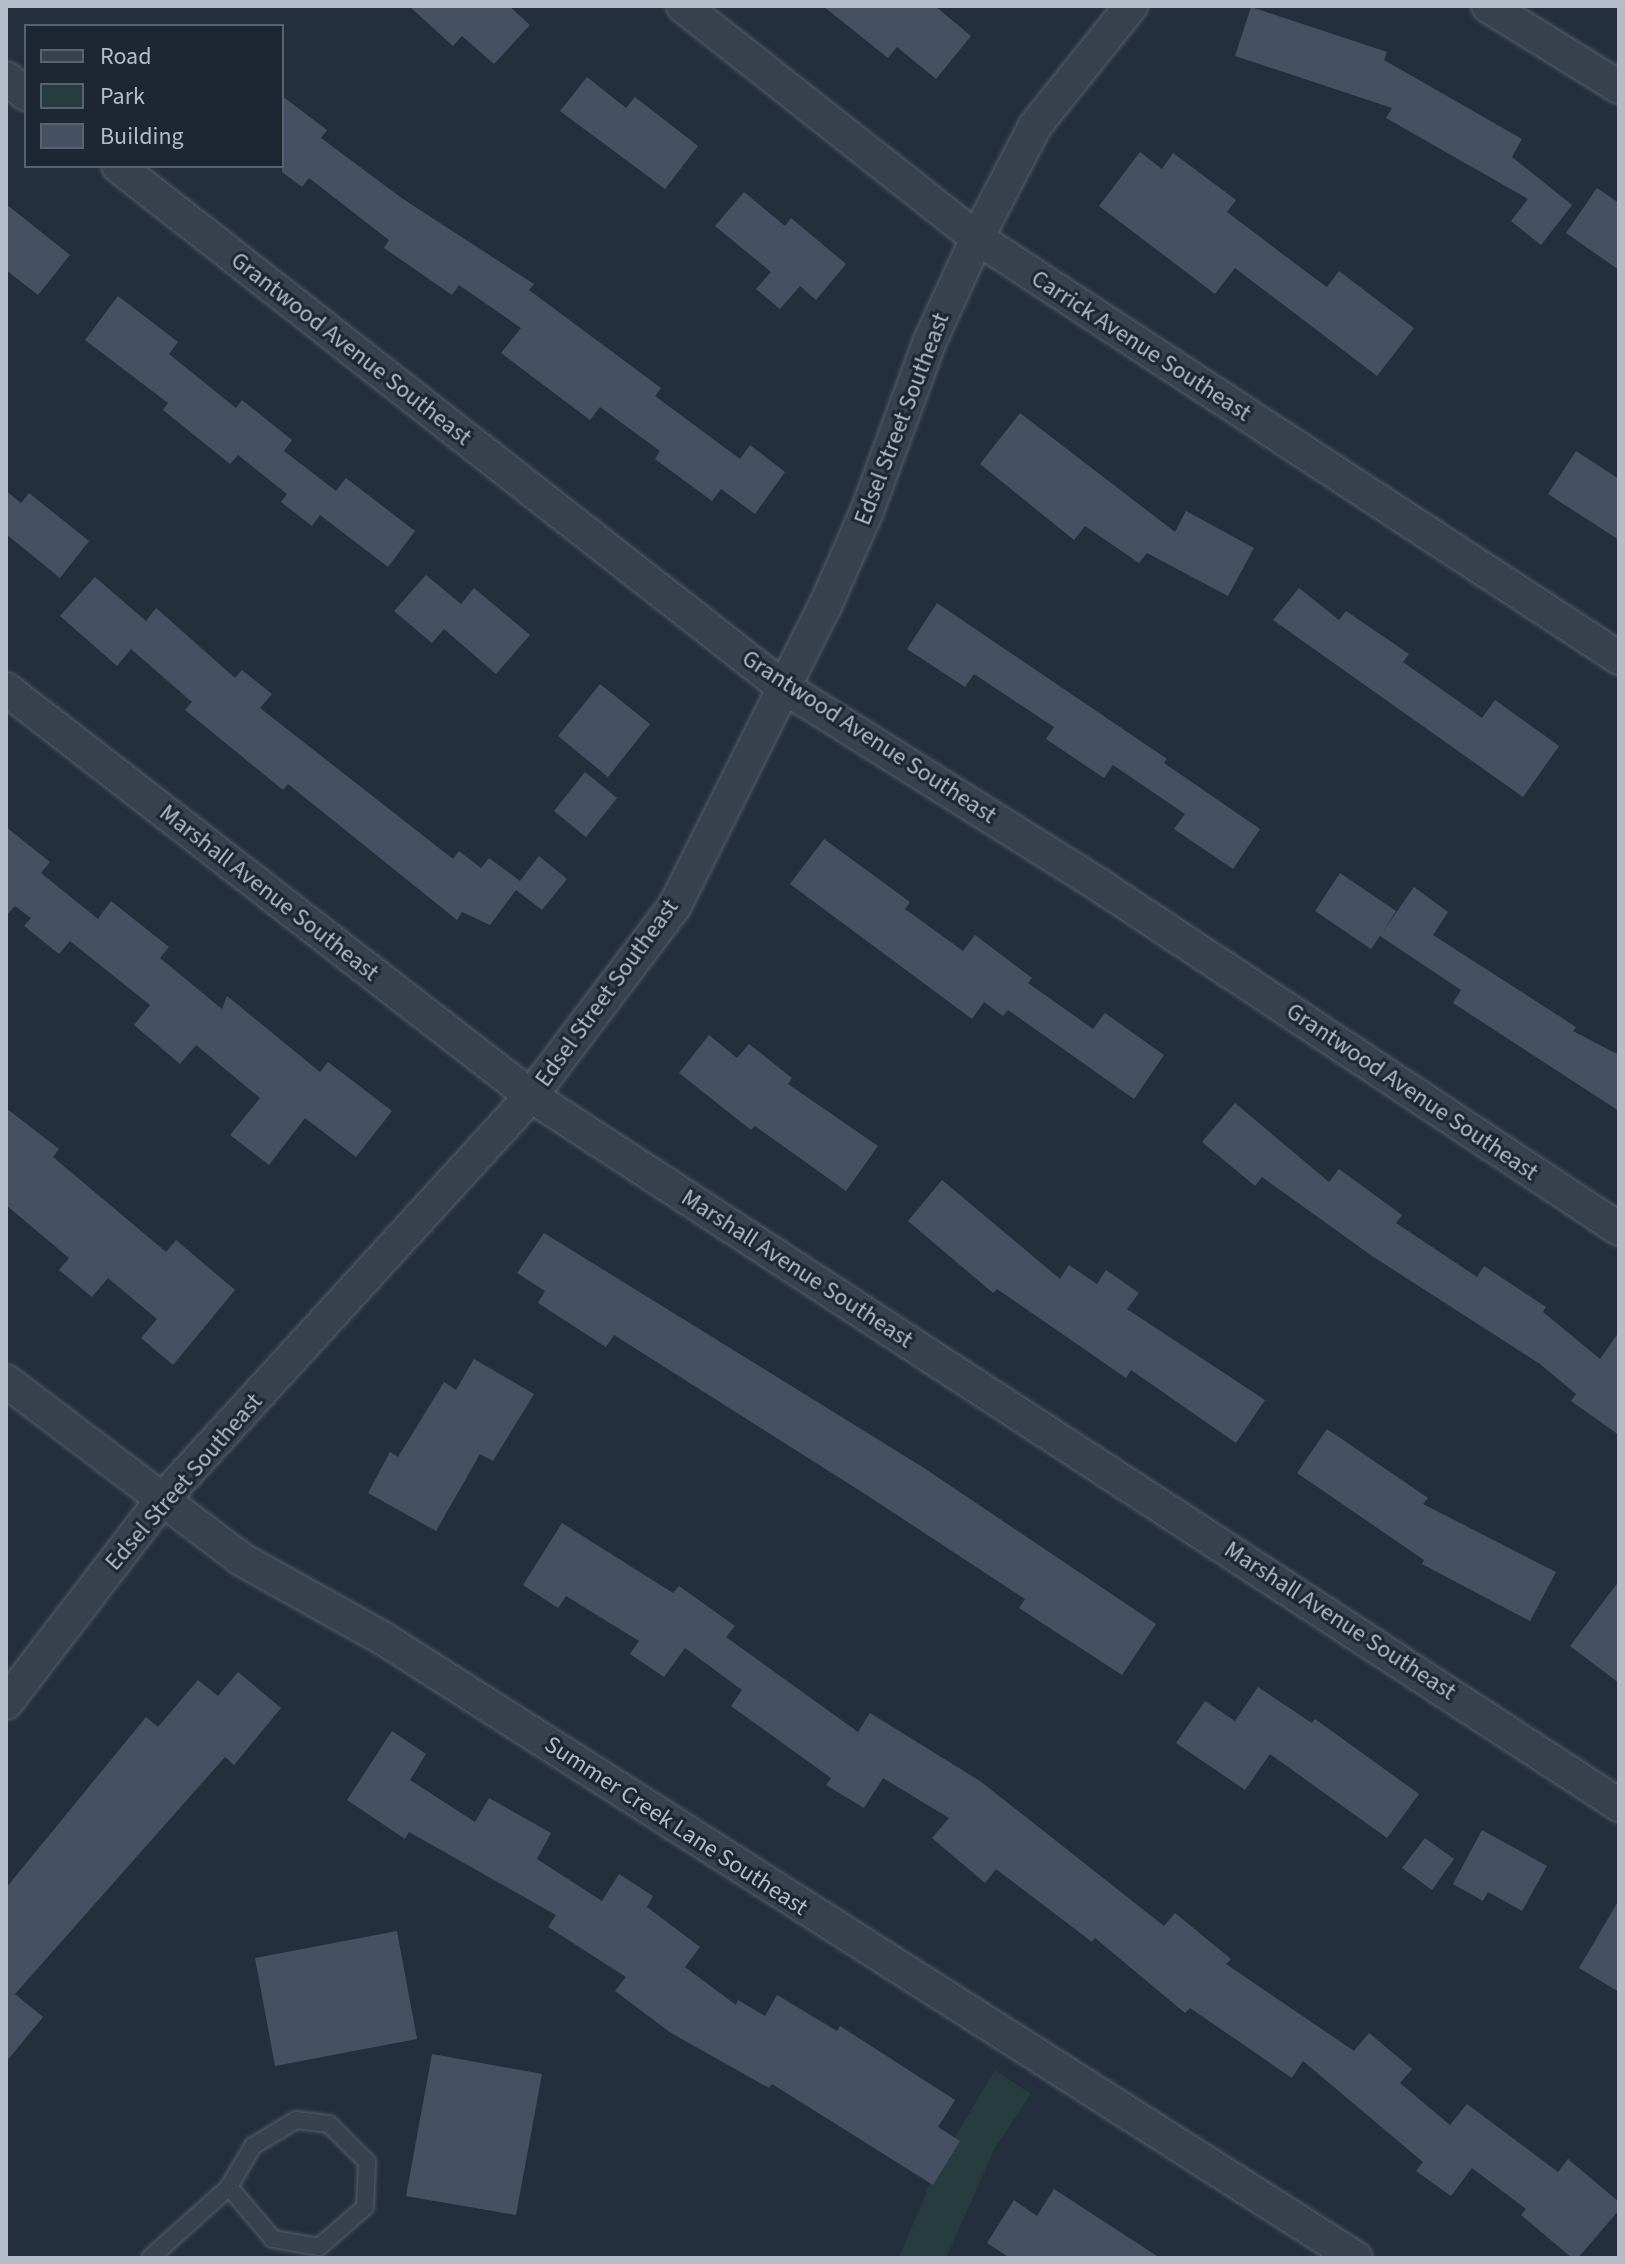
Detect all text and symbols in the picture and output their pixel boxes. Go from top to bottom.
legend [24,24,284,168]
text: Road [100,39,152,74]
text: Park [100,79,145,114]
text: Building [100,119,184,154]
street label: Grantwood Avenue Southeast [225,246,477,452]
street label: Carrick Avenue Southeast [1026,264,1256,428]
street label: Edsel Street Southeast [848,309,956,529]
street label: Grantwood Avenue Southeast [736,644,1002,830]
street label: Marshall Avenue Southeast [154,798,384,988]
street label: Edsel Street Southeast [529,894,685,1092]
street label: Grantwood Avenue Southeast [1281,997,1543,1187]
street label: Marshall Avenue Southeast [676,1183,918,1355]
street label: Edsel Street Southeast [99,1388,269,1576]
street label: Marshall Avenue Southeast [1219,1535,1461,1707]
street label: Summer Creek Lane Southeast [539,1730,813,1922]

